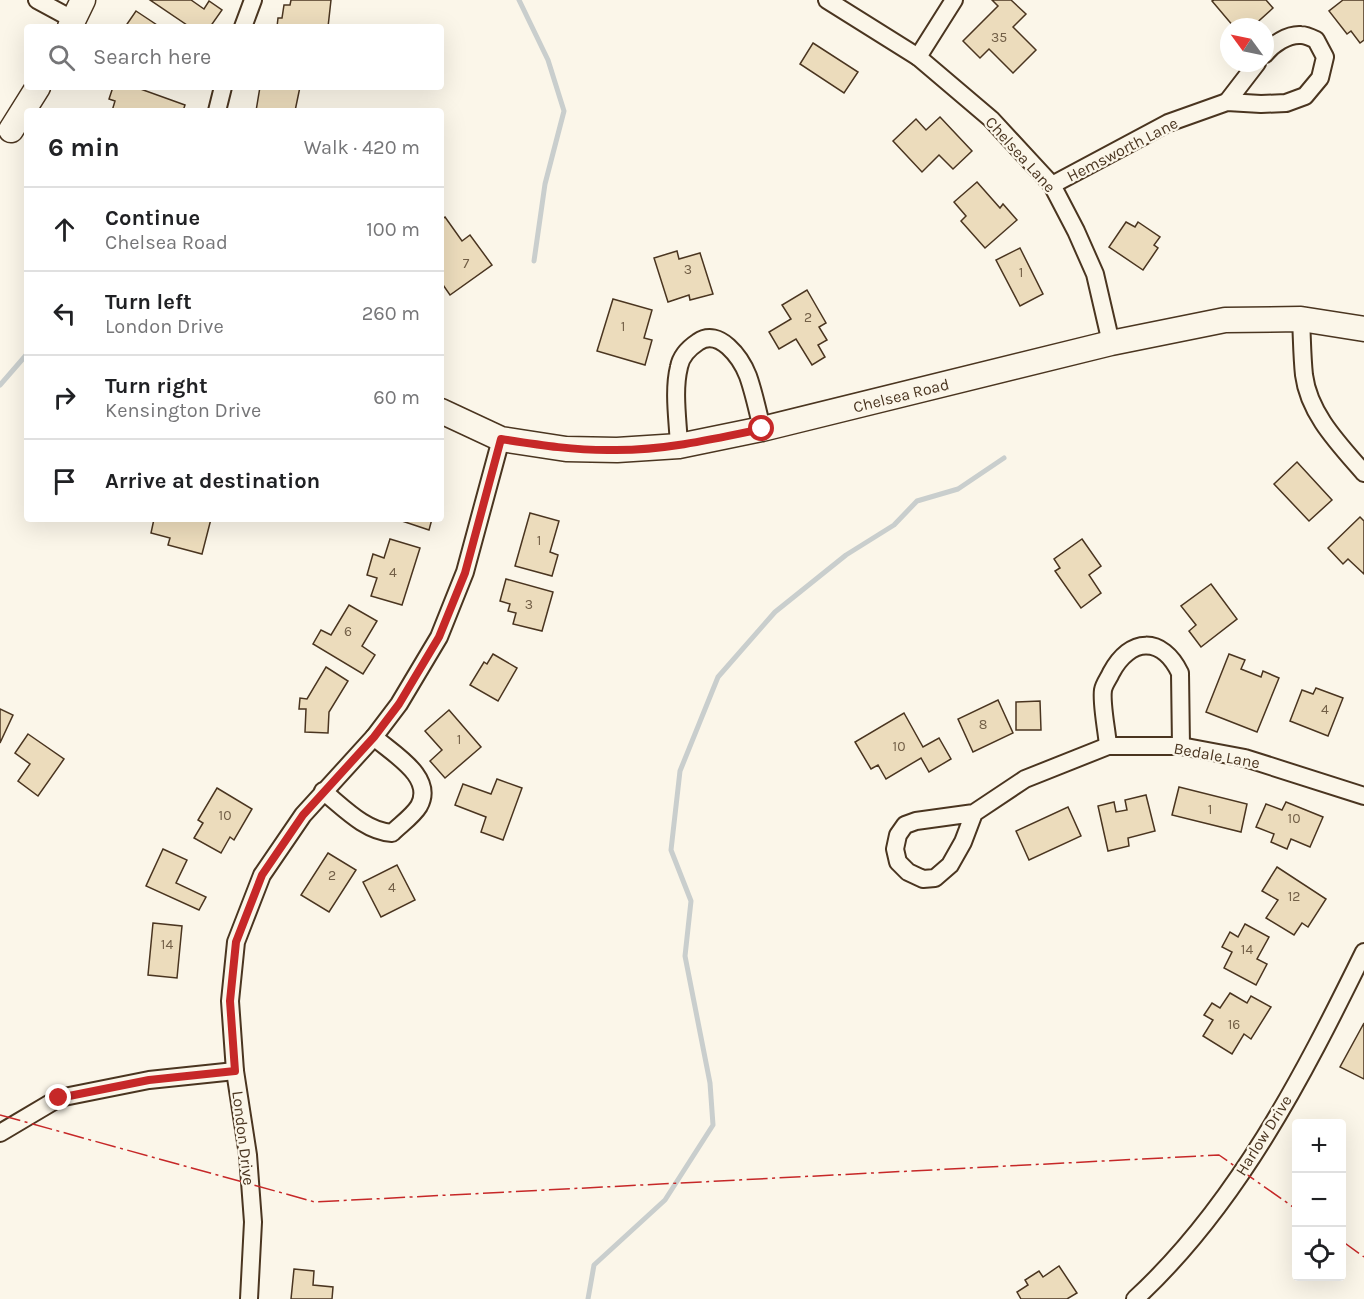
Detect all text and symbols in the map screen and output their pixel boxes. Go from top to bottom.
north arrow [1220,18,1274,72]
search box [24,24,444,90]
house number: 35 [991,29,1007,46]
icon: search [45,41,78,74]
text: Search here [93,44,211,70]
street label: Chelsea Lane [982,112,1060,196]
street label: Hemsworth Lane [1064,113,1181,186]
text: 6 min [48,132,120,163]
text: Walk · 420 m [304,136,420,159]
text: Continue [105,205,200,231]
icon: ahead [48,213,81,246]
text: 100 m [366,218,420,241]
text: Chelsea Road [105,231,228,254]
house number: 7 [463,255,470,272]
house number: 3 [684,261,692,278]
house number: 1 [1019,264,1023,281]
text: Turn left [105,289,192,315]
icon: left [48,297,81,330]
text: 260 m [362,302,420,325]
house number: 2 [804,309,812,326]
text: London Drive [105,315,224,338]
house number: 1 [621,318,625,335]
text: Turn right [105,373,208,399]
street label: Chelsea Road [851,374,951,417]
icon: right [48,381,81,414]
text: 60 m [373,386,420,409]
text: Kensington Drive [105,399,261,422]
route start [748,415,774,441]
icon: arrive [48,465,81,498]
text: Arrive at destination [105,468,320,494]
house number: 1 [537,532,541,549]
house number: 4 [389,564,397,581]
house number: 3 [525,596,533,613]
house number: 6 [344,623,352,640]
house number: 4 [1321,701,1329,718]
house number: 8 [979,716,987,733]
house number: 1 [457,731,461,748]
house number: 10 [893,738,905,755]
street label: Bedale Lane [1172,739,1261,772]
house number: 1 [1208,801,1212,818]
house number: 10 [219,807,231,824]
house number: 10 [1288,810,1300,827]
house number: 2 [328,867,336,884]
house number: 4 [388,879,396,896]
house number: 12 [1288,888,1300,905]
house number: 14 [161,936,173,953]
house number: 14 [1241,941,1253,958]
house number: 16 [1228,1016,1240,1033]
route end [45,1084,71,1110]
street label: London Drive [228,1090,259,1186]
street label: Harlow Drive [1231,1092,1296,1179]
map controls [1292,1119,1346,1281]
button: + [1292,1119,1346,1173]
button: − [1292,1173,1346,1227]
button: locate [1292,1227,1346,1281]

